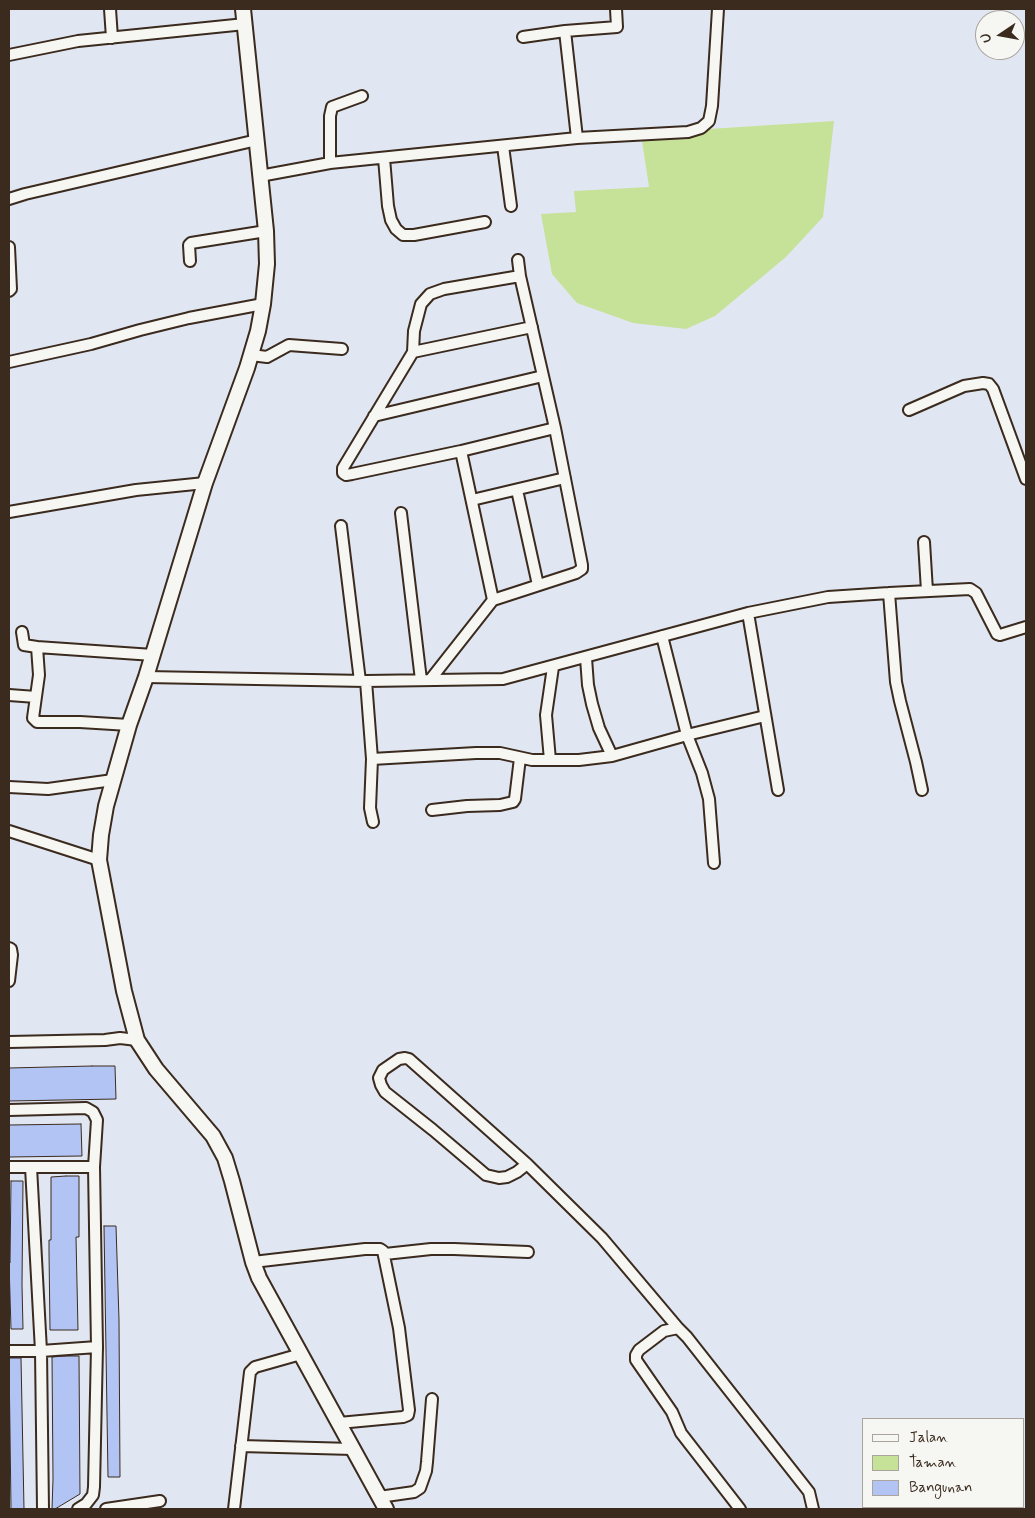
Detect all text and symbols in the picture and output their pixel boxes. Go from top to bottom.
north arrow [975,10,1025,60]
text: U [977,32,996,44]
legend [862,1418,1025,1508]
text: Jalan [909,1428,948,1448]
text: Taman [909,1453,957,1473]
text: Bangunan [909,1478,972,1498]

